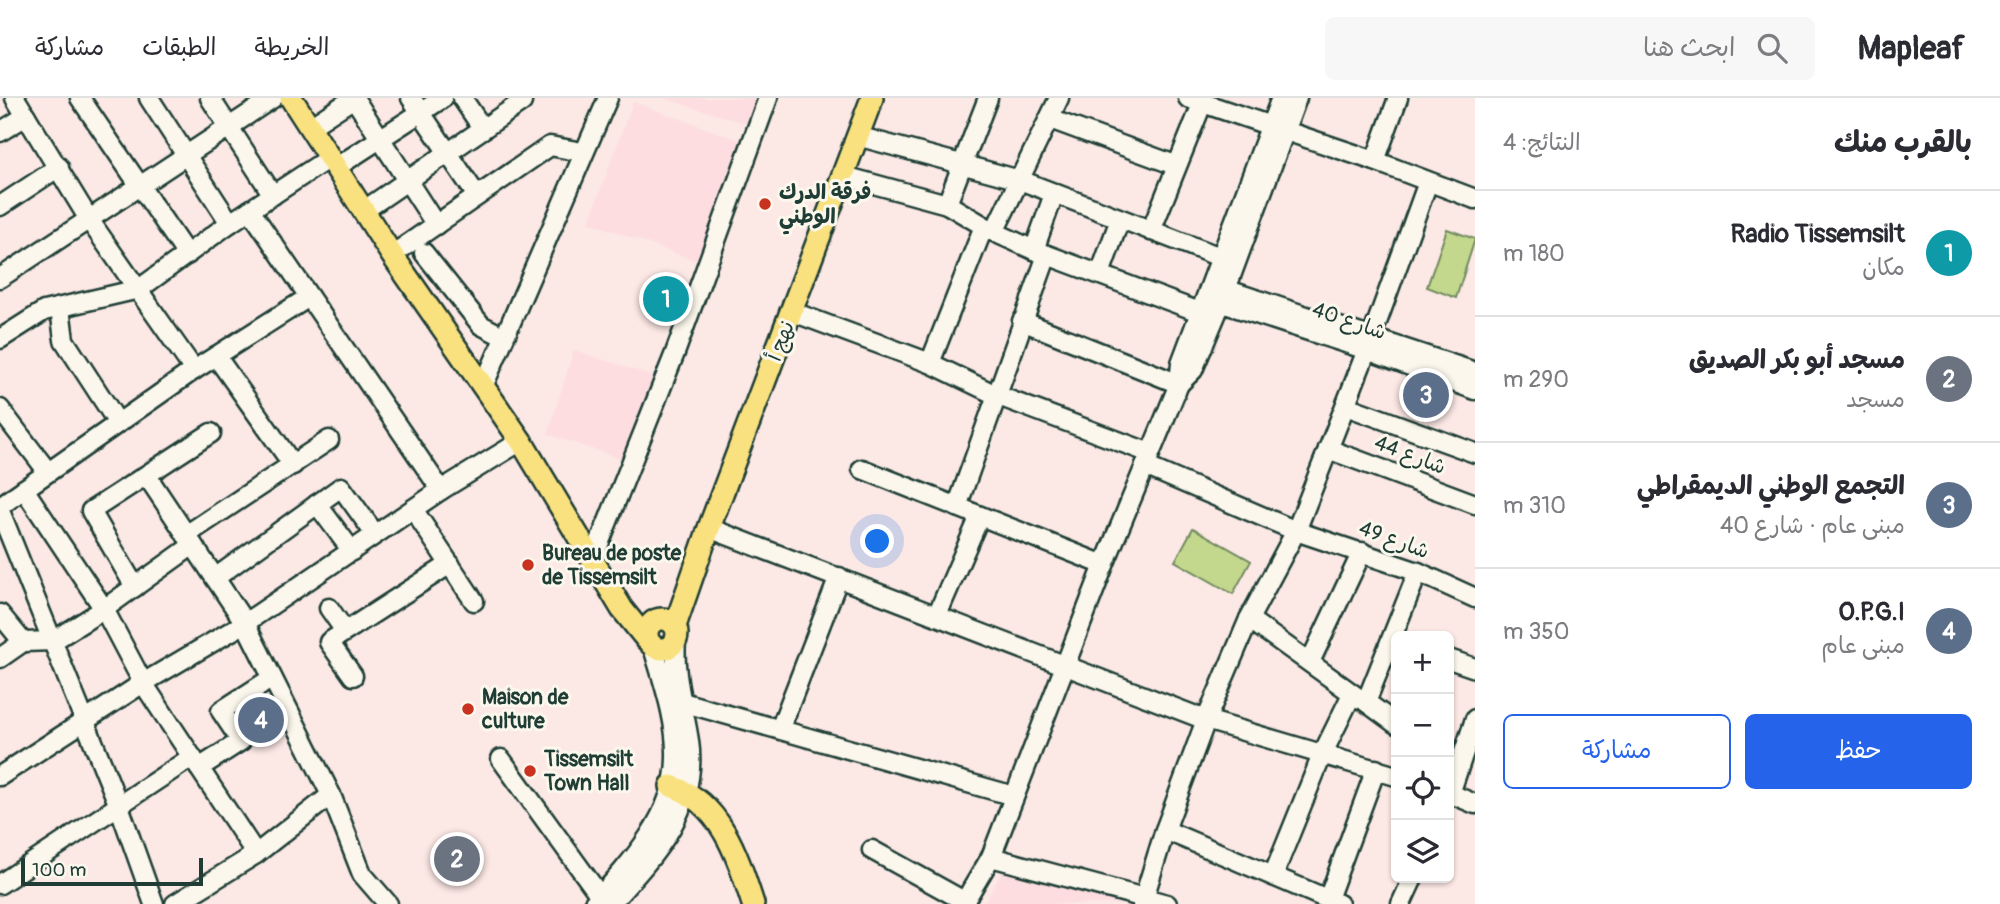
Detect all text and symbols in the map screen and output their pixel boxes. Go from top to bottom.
search box [1325,17,1815,80]
text: Mapleaf [1857,28,1965,69]
icon: search [1753,29,1791,67]
text: ابحث هنا [1643,32,1735,64]
text: مشاركة [35,33,104,62]
text: الطبقات [142,33,217,62]
text: الخريطة [255,33,329,62]
text: بالقرب منك [1834,124,1972,161]
text: النتائج: 4 [1503,128,1581,157]
place label: فرقة الدرك الوطني [779,179,871,235]
marker: فرقة الدرك الوطني [757,196,773,212]
text: Radio Tissemsilt [1730,218,1905,250]
text: 180 m [1503,239,1565,268]
text: 1 [1945,239,1954,268]
text: مكان [1862,253,1905,282]
pin: 1 [643,273,689,325]
street label: شارع 40 [1308,296,1390,347]
street label: نهج أ [761,317,801,365]
text: مسجد أبو بكر الصديق [1689,344,1905,376]
text: 290 m [1503,365,1569,394]
text: 2 [1943,365,1955,394]
pin: 3 [1403,369,1449,421]
text: مسجد [1846,385,1905,414]
street label: شارع 44 [1370,429,1450,482]
text: التجمع الوطني الديمقراطي [1637,470,1905,502]
text: 310 m [1503,491,1566,520]
text: 3 [1943,491,1955,520]
text: مبنى عام · شارع 40 [1720,511,1905,540]
street label: شارع 49 [1355,515,1433,566]
your location [860,524,894,558]
place label: Bureau de poste de Tissemsilt [542,540,682,591]
marker: Bureau de poste de Tissemsilt [520,557,536,573]
text: O.P.G.I [1838,596,1905,628]
text: 350 m [1503,617,1569,646]
text: 4 [1942,617,1956,646]
map controls [1391,631,1454,883]
button: + [1391,631,1454,694]
text: مبنى عام [1821,631,1905,660]
place label: Maison de culture [481,684,569,735]
pin: 4 [238,694,284,746]
button: − [1391,694,1454,757]
marker: Maison de culture [460,701,476,717]
button: مشاركة [1503,714,1731,789]
button: حفظ [1745,714,1972,789]
place label: Tissemsilt Town Hall [543,746,634,797]
button: locate [1391,757,1454,820]
marker: Tissemsilt Town Hall [522,763,538,779]
button: layers [1391,820,1454,883]
pin: 2 [434,833,480,885]
scale bar [21,855,203,887]
text: 100 m [32,858,86,882]

